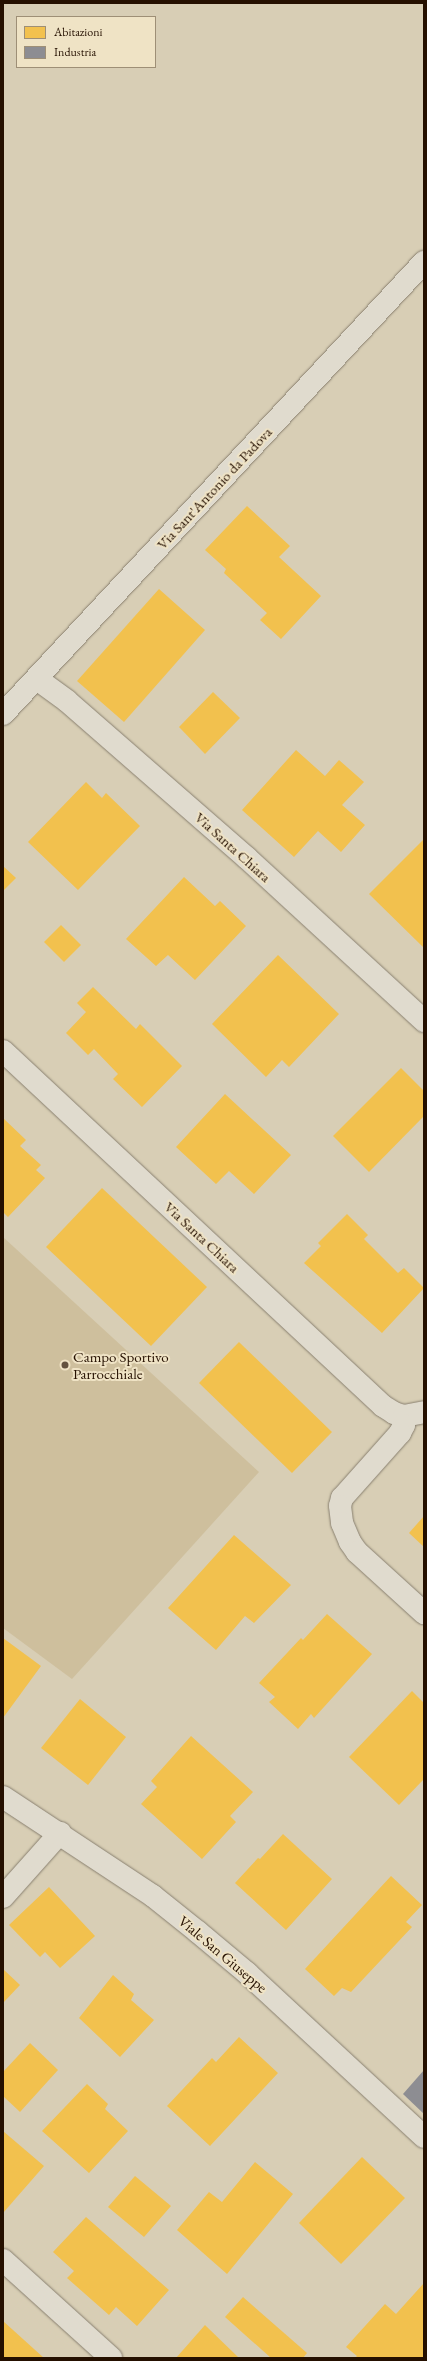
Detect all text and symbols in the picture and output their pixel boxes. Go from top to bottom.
legend [16,16,156,68]
text: Abitazioni [54,24,102,40]
text: Industria [54,44,96,60]
street label: Via Sant'Antonio da Padova [153,423,275,553]
street label: Via Santa Chiara [191,808,275,886]
street label: Via Santa Chiara [161,1198,243,1276]
place label: Campo Sportivo Parrocchiale [73,1347,169,1382]
marker: Campo Sportivo Parrocchiale [60,1360,70,1370]
street label: Viale San Giuseppe [175,1912,271,1996]

